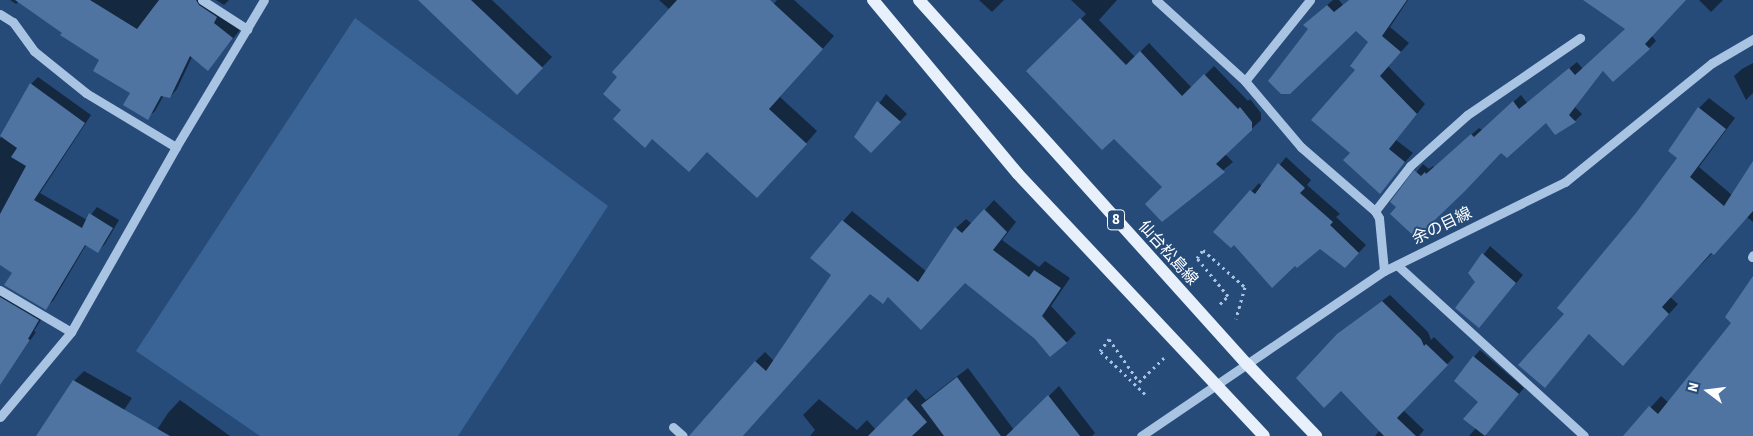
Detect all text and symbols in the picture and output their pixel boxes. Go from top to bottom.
street label: 余の目線 [1409,203,1475,249]
road number: 8 [1106,208,1126,232]
street label: 仙台松島線 [1134,217,1202,289]
north arrow [1683,366,1733,416]
text: N [1683,380,1704,394]

